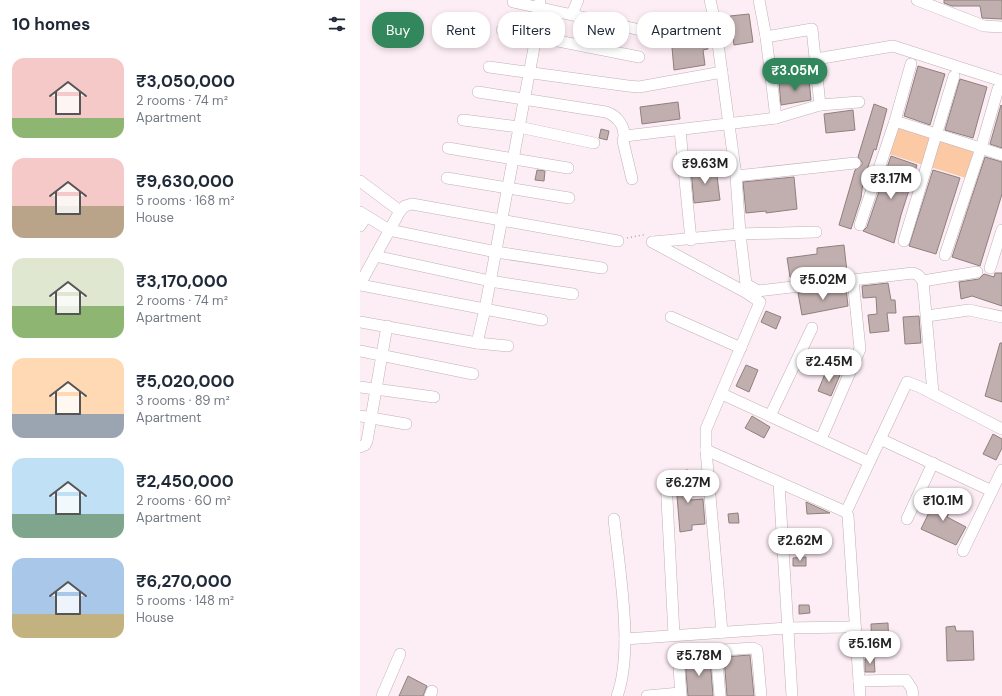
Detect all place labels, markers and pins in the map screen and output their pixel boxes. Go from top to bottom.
pin: ₹3.05M [762,58,828,92]
pin: ₹9.63M [672,151,738,185]
pin: ₹3.17M [858,166,924,200]
pin: ₹5.02M [790,267,856,301]
pin: ₹2.45M [796,349,862,383]
pin: ₹6.27M [655,470,721,504]
pin: ₹10.1M [910,488,976,522]
pin: ₹2.62M [767,528,833,562]
pin: ₹5.16M [837,631,903,665]
pin: ₹5.78M [666,643,732,677]

